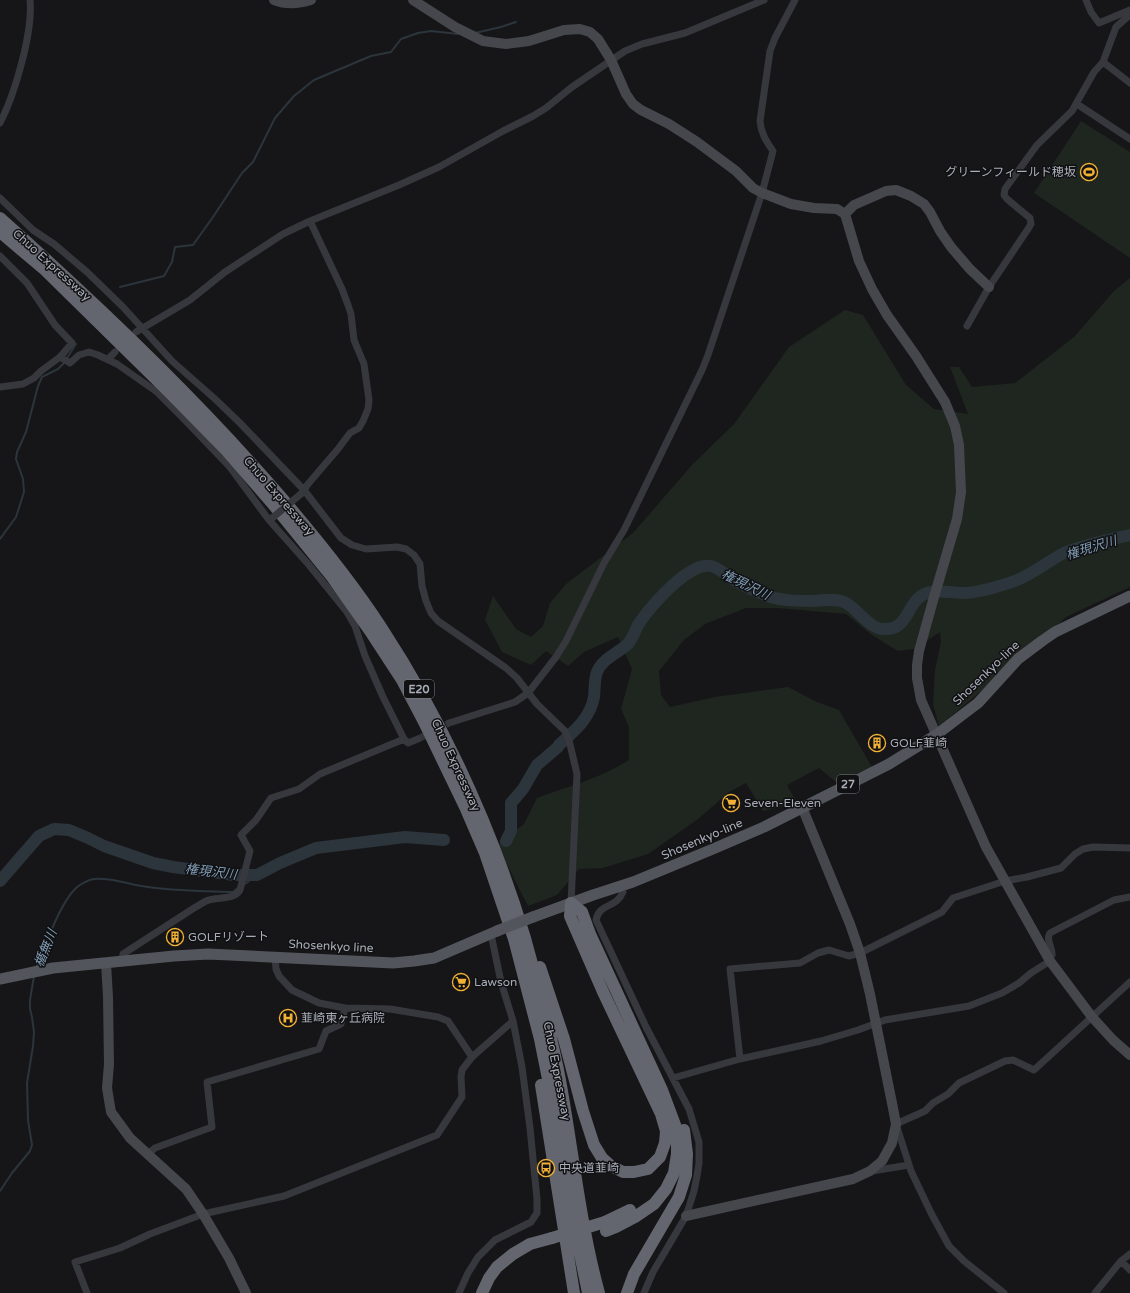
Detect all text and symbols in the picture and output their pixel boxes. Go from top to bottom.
sports icon: グリーンフィールド穂坂 [1079,162,1099,182]
place label: グリーンフィールド穂坂 [945,165,1076,179]
street label: Chuo Expressway [10,226,94,304]
street label: Chuo Expressway [241,454,318,539]
water label: 権現沢川 [1064,532,1120,563]
water label: 権現沢川 [719,566,774,604]
street label: Shosenkyo-line [950,638,1022,708]
road number: E20 [404,680,434,698]
street label: Chuo Expressway [428,717,484,814]
building icon: GOLF韮崎 [867,733,887,753]
place label: GOLF韮崎 [890,736,947,750]
road number: 27 [837,775,859,793]
supermarket icon: Seven-Eleven [721,793,741,813]
place label: Seven-Eleven [744,796,821,810]
street label: Shosenkyo-line [659,815,745,862]
water label: 権現沢川 [184,861,240,883]
water label: 楯無川 [31,925,61,969]
building icon: GOLFリゾート [165,927,185,947]
place label: GOLFリゾート [188,930,269,944]
street label: Shosenkyo line [288,937,374,955]
supermarket icon: Lawson [451,972,471,992]
place label: Lawson [474,975,517,989]
hospital icon: 韮崎東ヶ丘病院 [278,1008,298,1028]
place label: 韮崎東ヶ丘病院 [301,1011,385,1025]
street label: Chuo Expressway [541,1020,574,1122]
bus stop icon: 中央道韮崎 [536,1158,556,1178]
place label: 中央道韮崎 [559,1161,619,1175]

